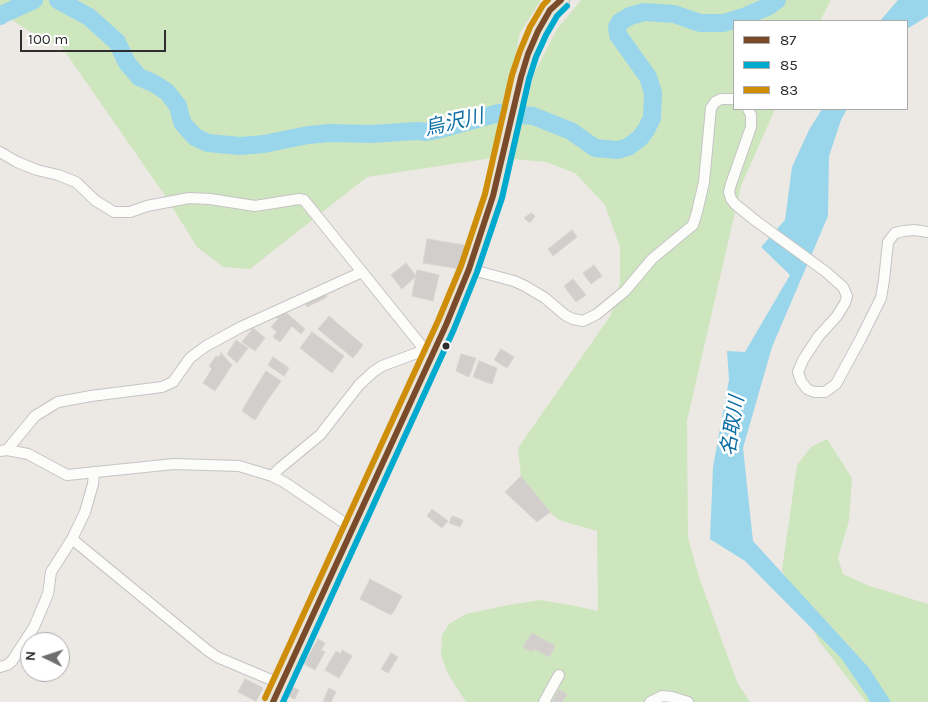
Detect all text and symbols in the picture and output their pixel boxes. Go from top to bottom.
scale bar [22,20,169,52]
legend [733,20,908,110]
text: 100 m [28,30,68,48]
text: 87 [780,31,796,49]
text: 85 [780,56,798,74]
text: 83 [780,81,798,99]
water label: 烏沢川 [422,105,486,141]
unlabelled marker [441,341,451,351]
water label: 名取川 [716,394,750,458]
north arrow [20,632,70,682]
text: N [22,650,39,662]

